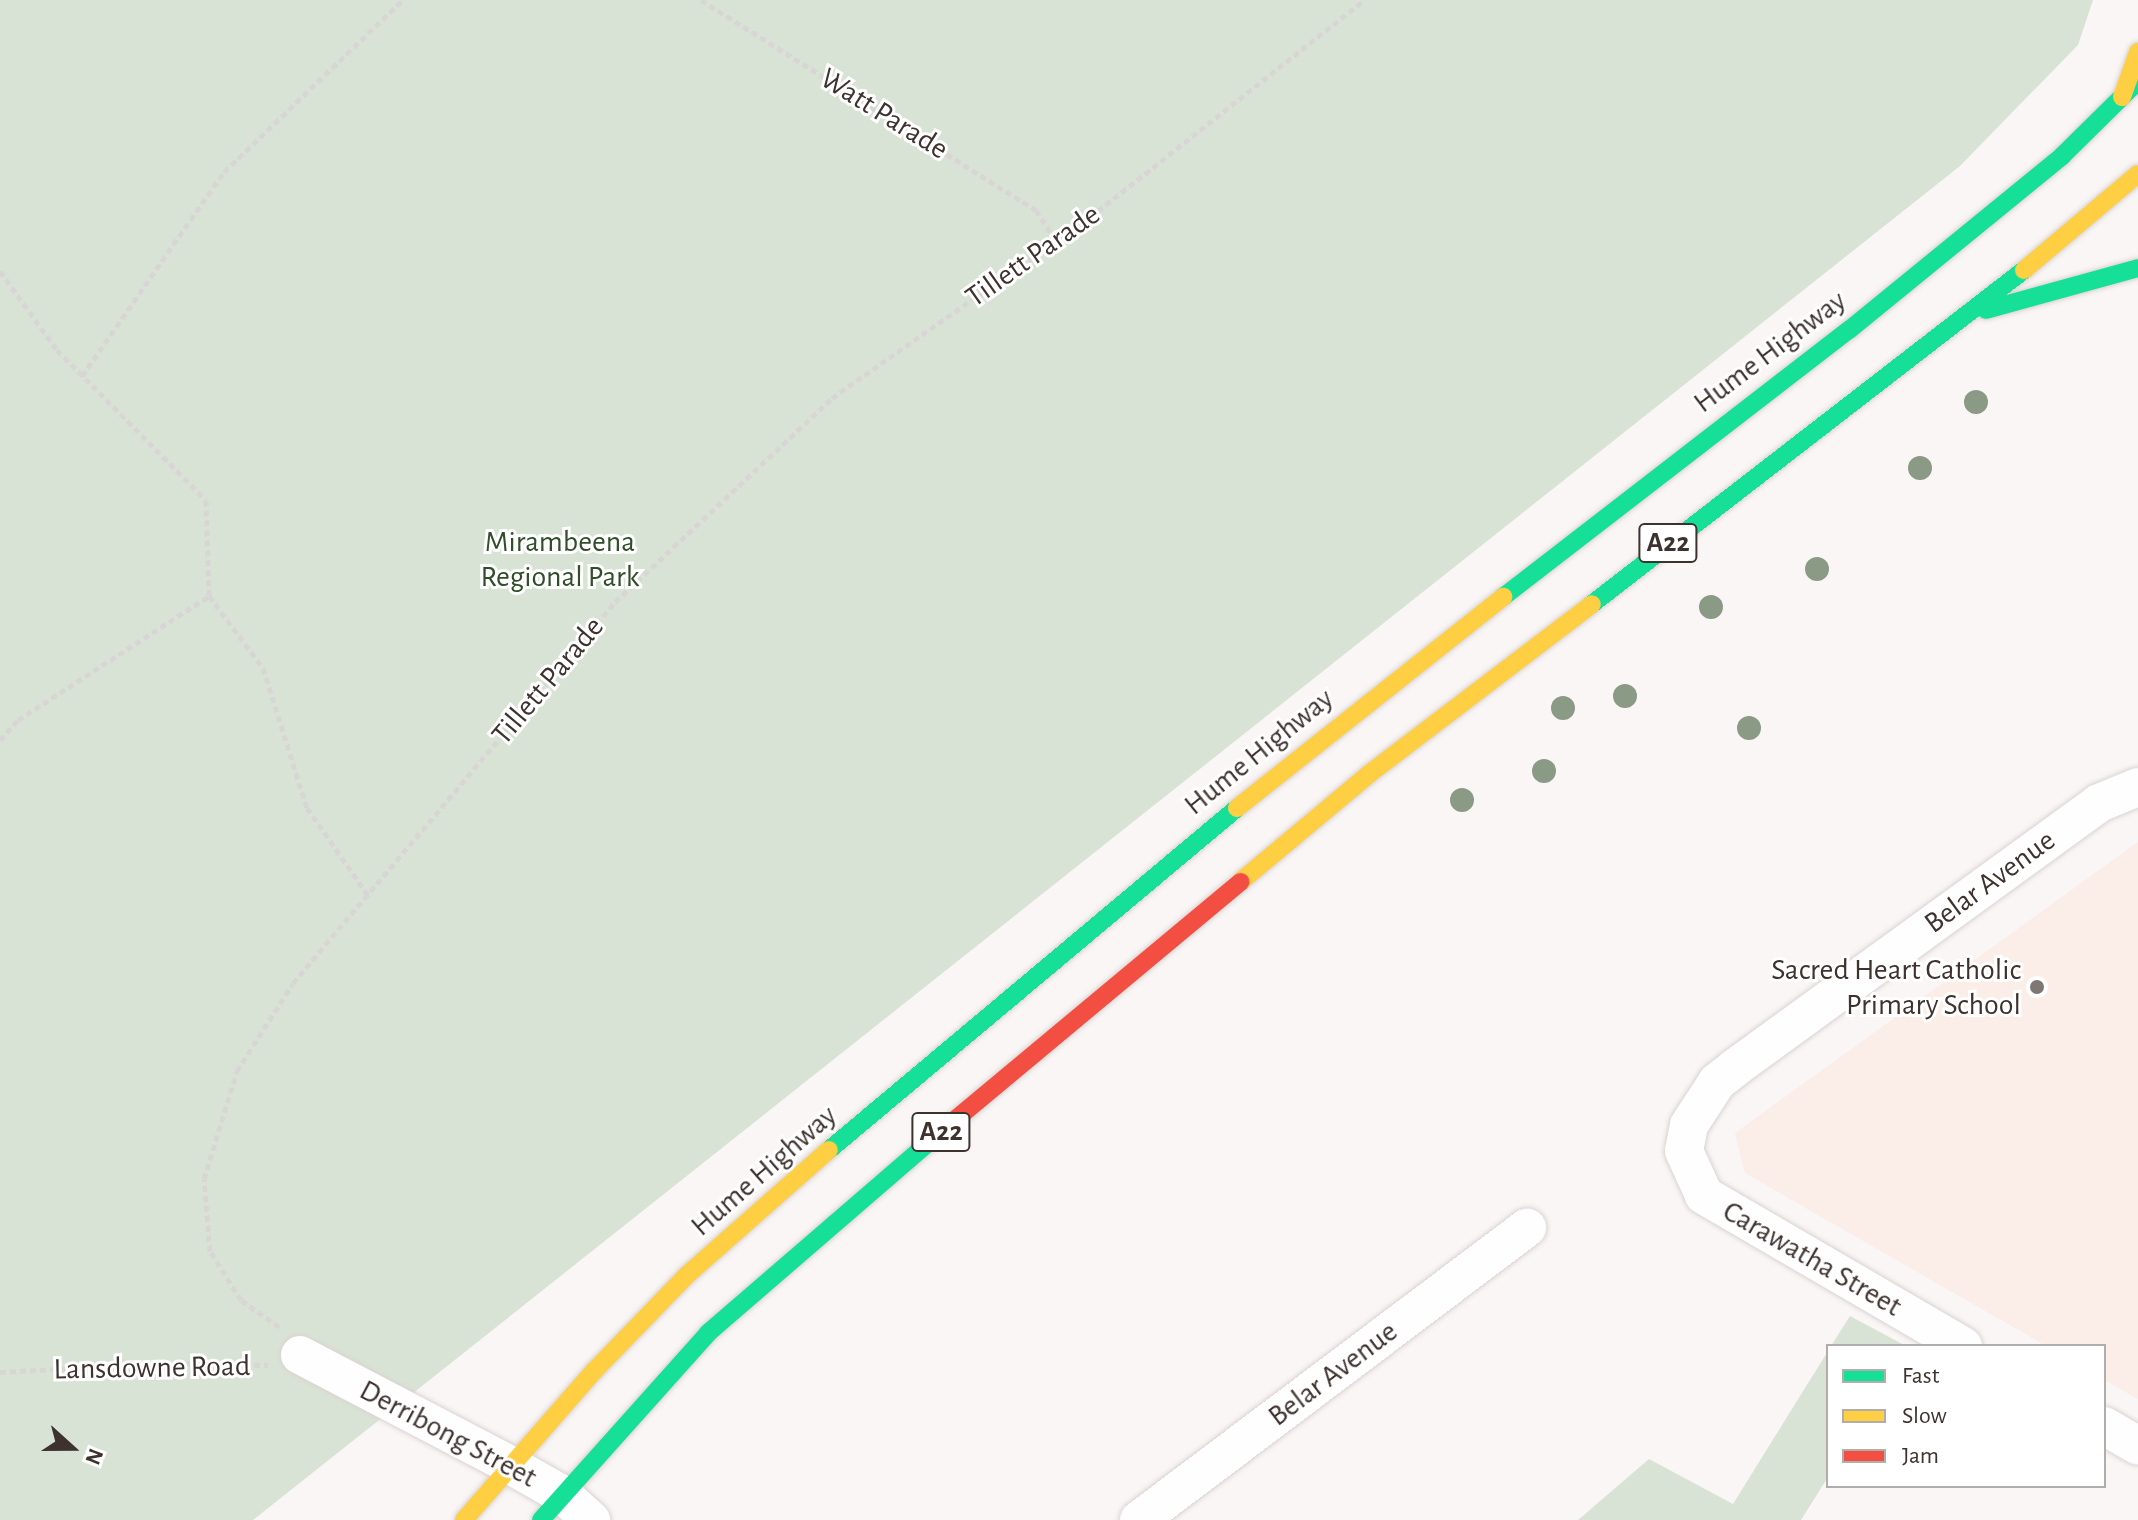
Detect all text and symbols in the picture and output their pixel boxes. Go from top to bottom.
street label: Watt Parade [813,61,955,167]
street label: Tillett Parade [959,197,1107,315]
street label: Hume Highway [1687,283,1853,421]
road number: A22 [1638,519,1698,567]
park label: Mirambeena Regional Park [481,524,639,594]
street label: Tillett Parade [484,610,612,752]
street label: Hume Highway [1177,681,1341,823]
street label: Belar Avenue [1918,823,2062,941]
place label: Sacred Heart Catholic Primary School [1771,952,2021,1022]
marker: Sacred Heart Catholic Primary School [2028,978,2046,996]
street label: Hume Highway [684,1098,844,1244]
road number: A22 [911,1108,971,1156]
street label: Carawatha Street [1716,1193,1908,1325]
street label: Belar Avenue [1261,1314,1405,1434]
legend [1826,1344,2106,1488]
street label: Lansdowne Road [53,1348,251,1388]
text: Fast [1902,1364,1939,1388]
street label: Derribong Street [353,1372,543,1496]
text: Slow [1902,1404,1947,1428]
north arrow [32,1408,112,1488]
text: Jam [1902,1444,1939,1468]
text: N [81,1446,107,1468]

